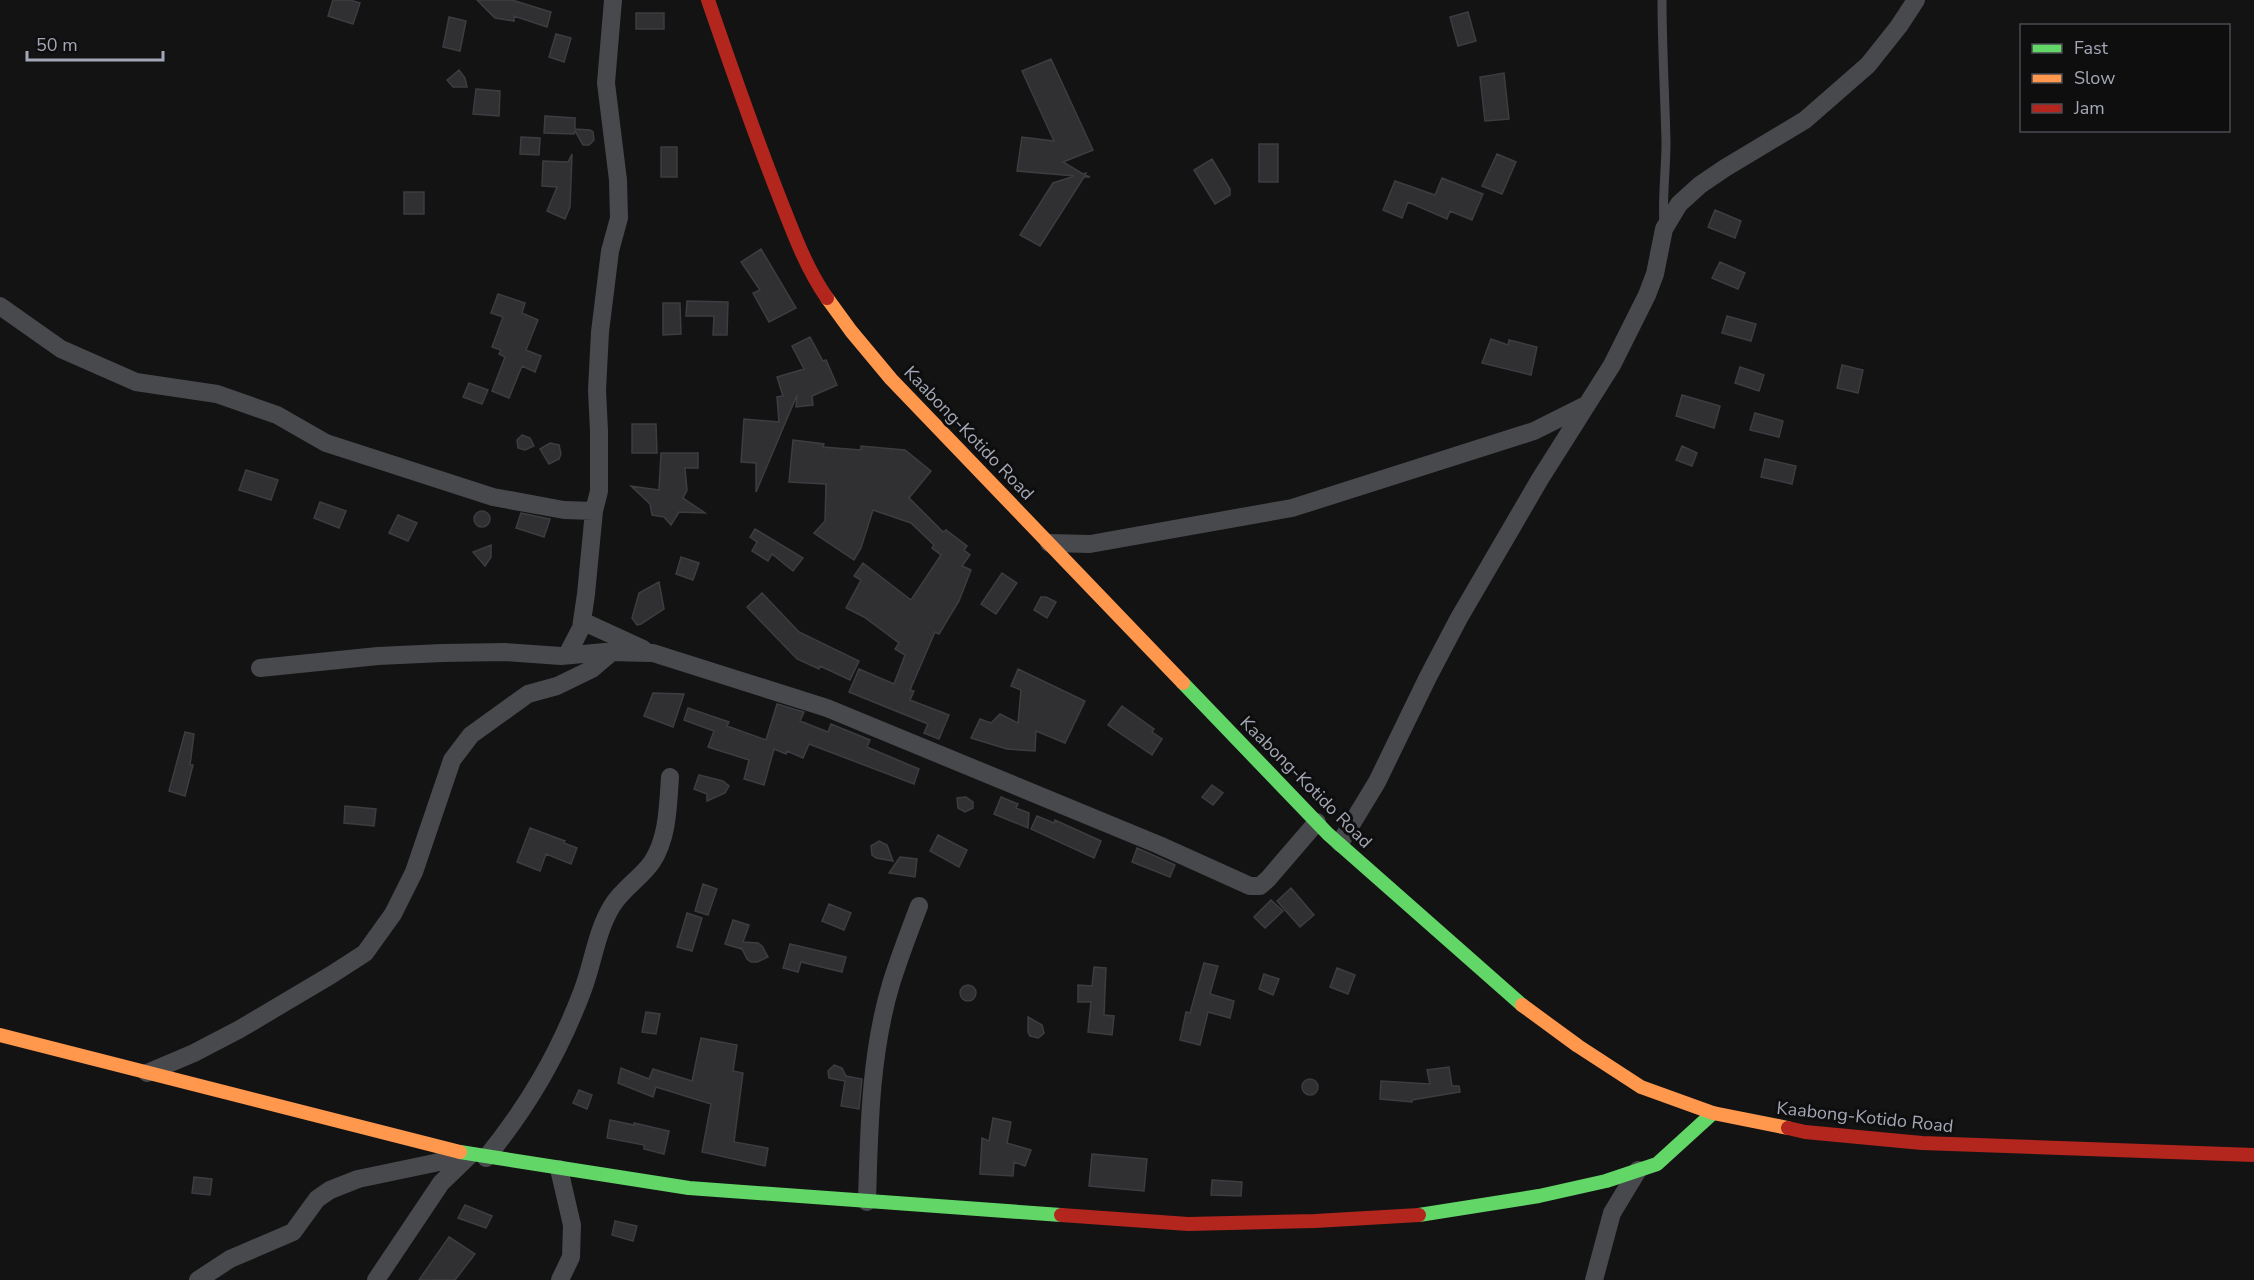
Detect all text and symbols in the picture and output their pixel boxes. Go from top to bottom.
scale bar [27,24,164,62]
legend [2020,24,2230,132]
text: 50 m [36,33,78,57]
text: Fast [2074,36,2109,60]
text: Slow [2074,66,2115,90]
text: Jam [2073,96,2105,120]
street label: Kaabong-Kotido Road [899,361,1039,505]
street label: Kaabong-Kotido Road [1235,711,1377,853]
street label: Kaabong-Kotido Road [1775,1096,1955,1138]

